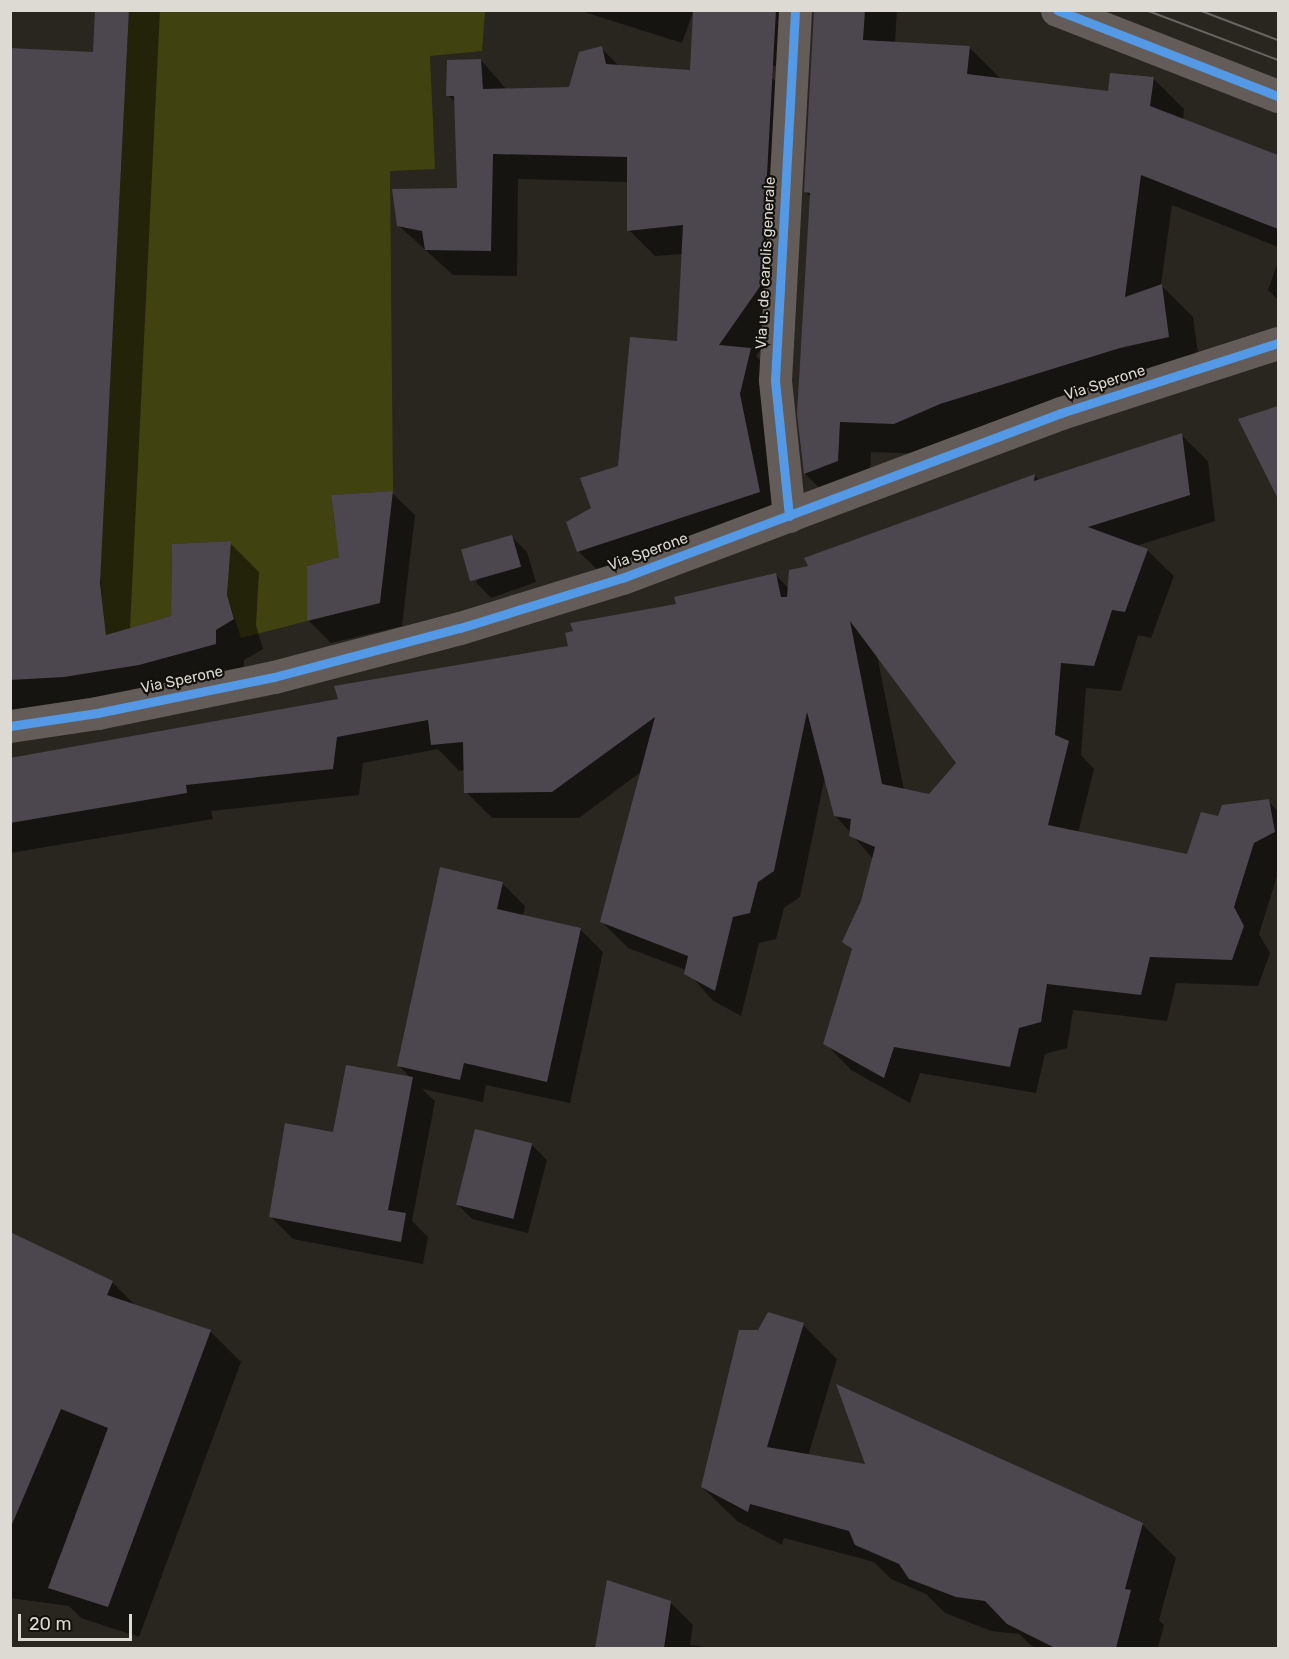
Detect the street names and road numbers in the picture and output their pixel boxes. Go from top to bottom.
street label: Via u. de carolis generale [752,176,780,350]
street label: Via Sperone [1062,362,1148,404]
street label: Via Sperone [606,529,690,575]
street label: Via Sperone [139,662,225,698]

